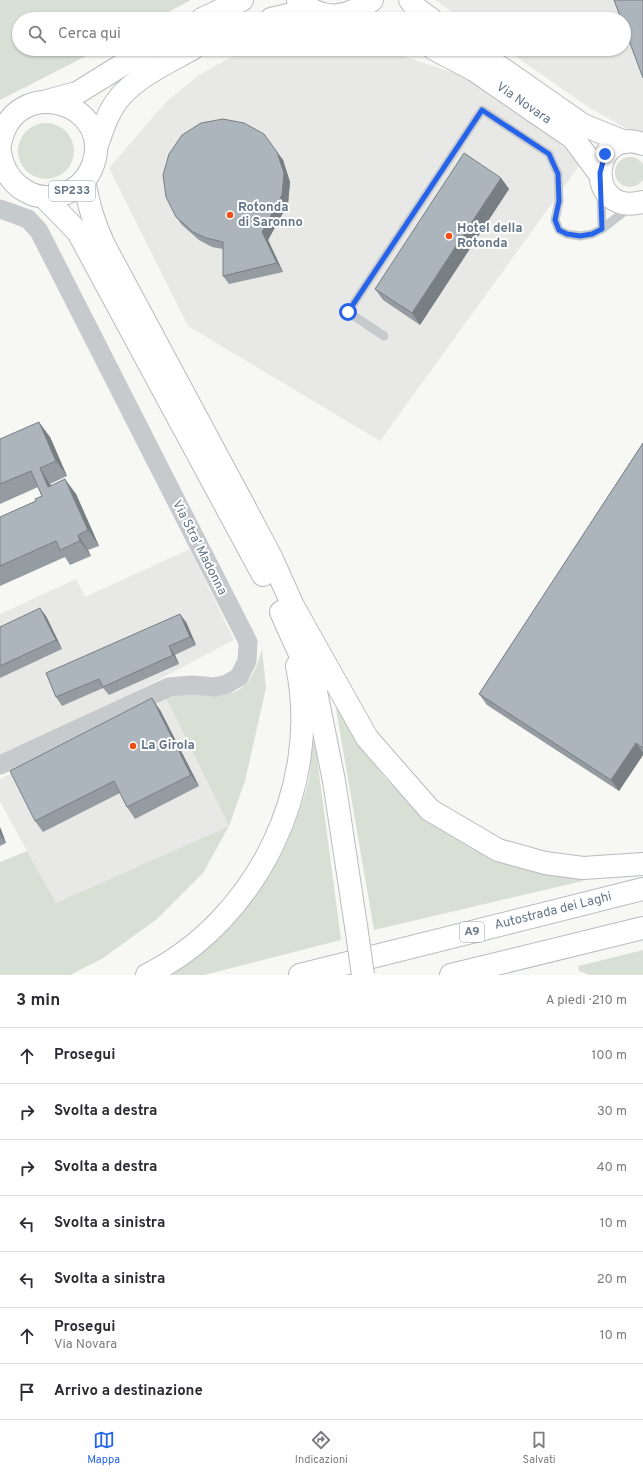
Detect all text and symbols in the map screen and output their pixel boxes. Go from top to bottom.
search box [12,12,631,56]
icon: search [26,23,48,45]
text: Cerca qui [58,25,121,44]
street label: Via Novara [493,79,554,128]
route end [596,145,614,163]
road number: SP233 [49,181,95,201]
place label: Rotonda di Saronno [238,200,303,231]
marker: Rotonda di Saronno [225,210,235,220]
place label: Hotel della Rotonda [457,221,522,252]
marker: Hotel della Rotonda [444,231,454,241]
route start [339,303,357,321]
street label: Via Stra' Madonna [168,498,230,598]
place label: La Girola [141,738,195,754]
marker: La Girola [128,741,138,751]
street label: Autostrada dei Laghi [493,889,614,934]
road number: A9 [460,922,484,942]
text: 3 min [16,990,60,1012]
text: A piedi · 210 m [546,993,627,1009]
icon: ahead [16,1045,38,1067]
text: Prosegui [54,1046,115,1065]
text: 100 m [591,1048,627,1064]
icon: right [16,1101,38,1123]
text: Svolta a destra [54,1102,157,1121]
text: 30 m [597,1104,627,1120]
icon: right [16,1157,38,1179]
text: Svolta a destra [54,1158,157,1177]
text: 40 m [597,1160,627,1176]
icon: left [16,1213,38,1235]
text: Svolta a sinistra [54,1214,165,1233]
text: 10 m [600,1216,627,1232]
icon: left [16,1269,38,1291]
text: Svolta a sinistra [54,1270,165,1289]
text: 20 m [597,1272,627,1288]
text: Prosegui [54,1318,115,1337]
icon: ahead [16,1325,38,1347]
text: 10 m [600,1328,627,1344]
text: Via Novara [54,1337,117,1353]
icon: arrive [16,1381,38,1403]
text: Arrivo a destinazione [54,1382,203,1401]
tab: Mappa [87,1429,120,1467]
tab: Indicazioni [295,1429,348,1467]
tab: Salvati [523,1429,556,1467]

